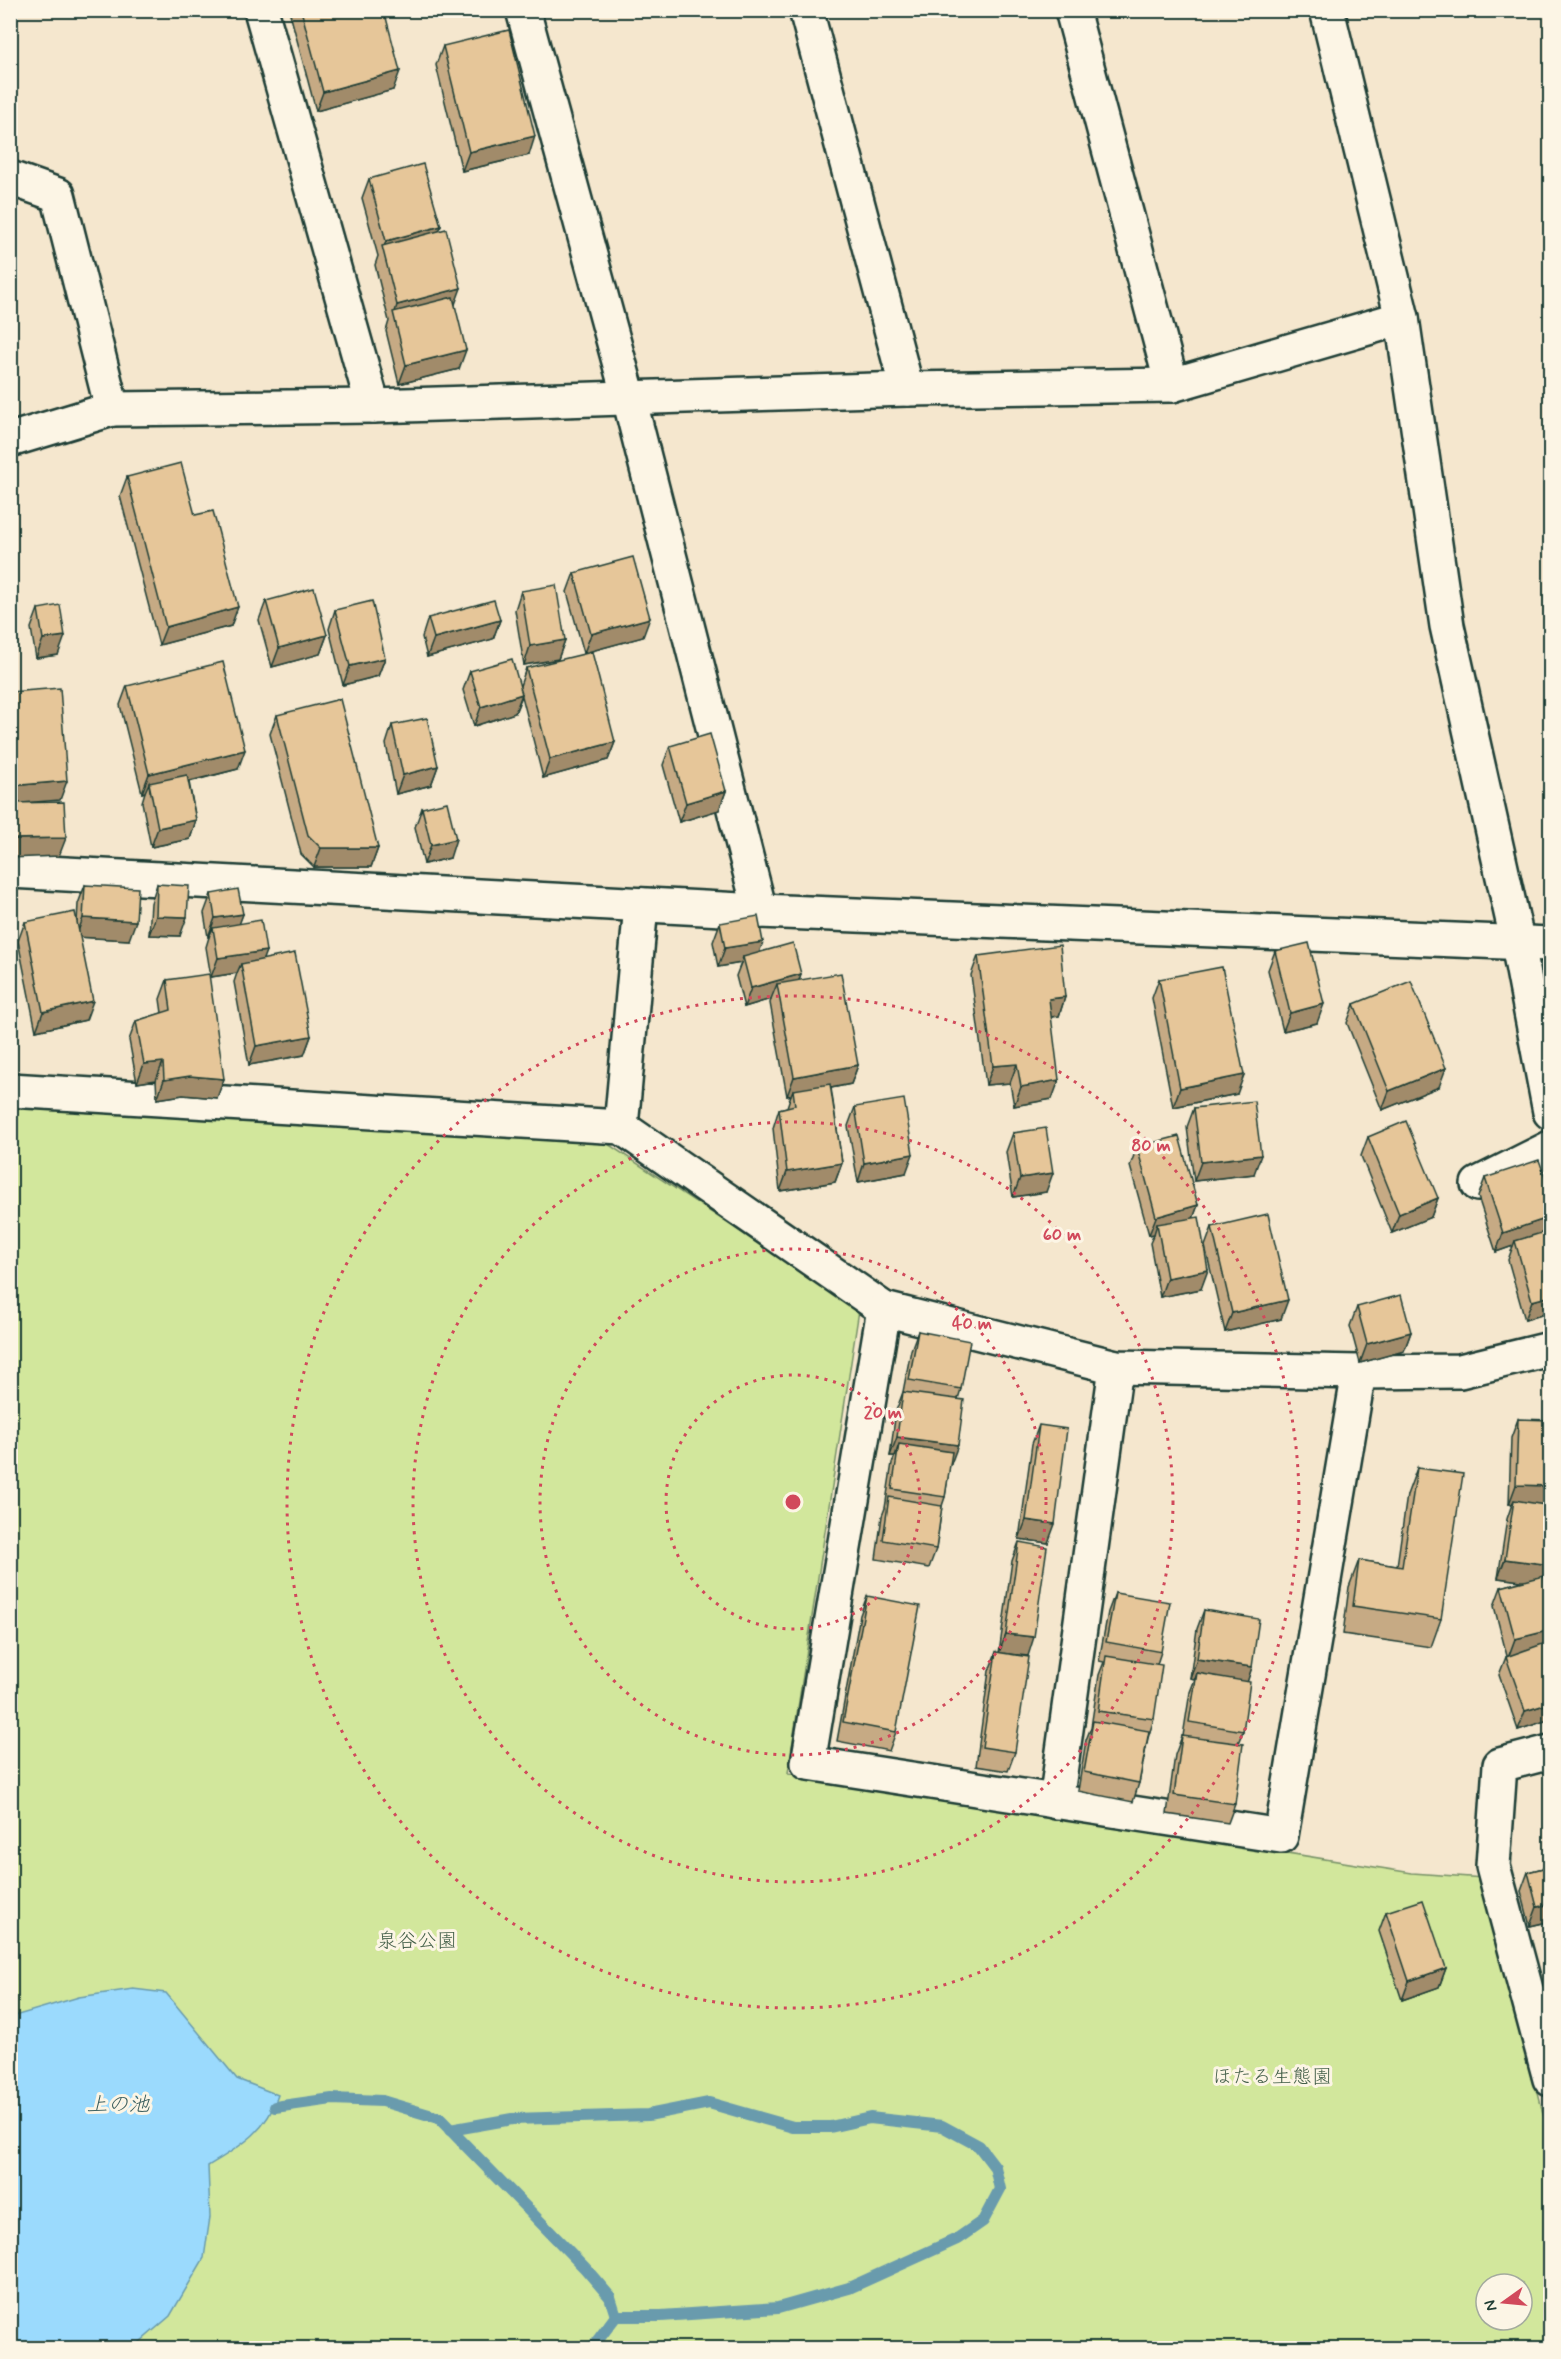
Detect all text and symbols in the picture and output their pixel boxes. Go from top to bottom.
text: 80 m [1131,1134,1171,1158]
text: 60 m [1043,1223,1081,1247]
text: 40 m [952,1312,992,1336]
text: 20 m [864,1401,902,1425]
centre of rings [783,1492,803,1512]
park label: 泉谷公園 [377,1928,457,1955]
park label: ほたる生態園 [1212,2064,1332,2091]
water label: 上の池 [87,2091,150,2119]
north arrow [1474,2272,1534,2332]
text: N [1479,2298,1502,2313]

